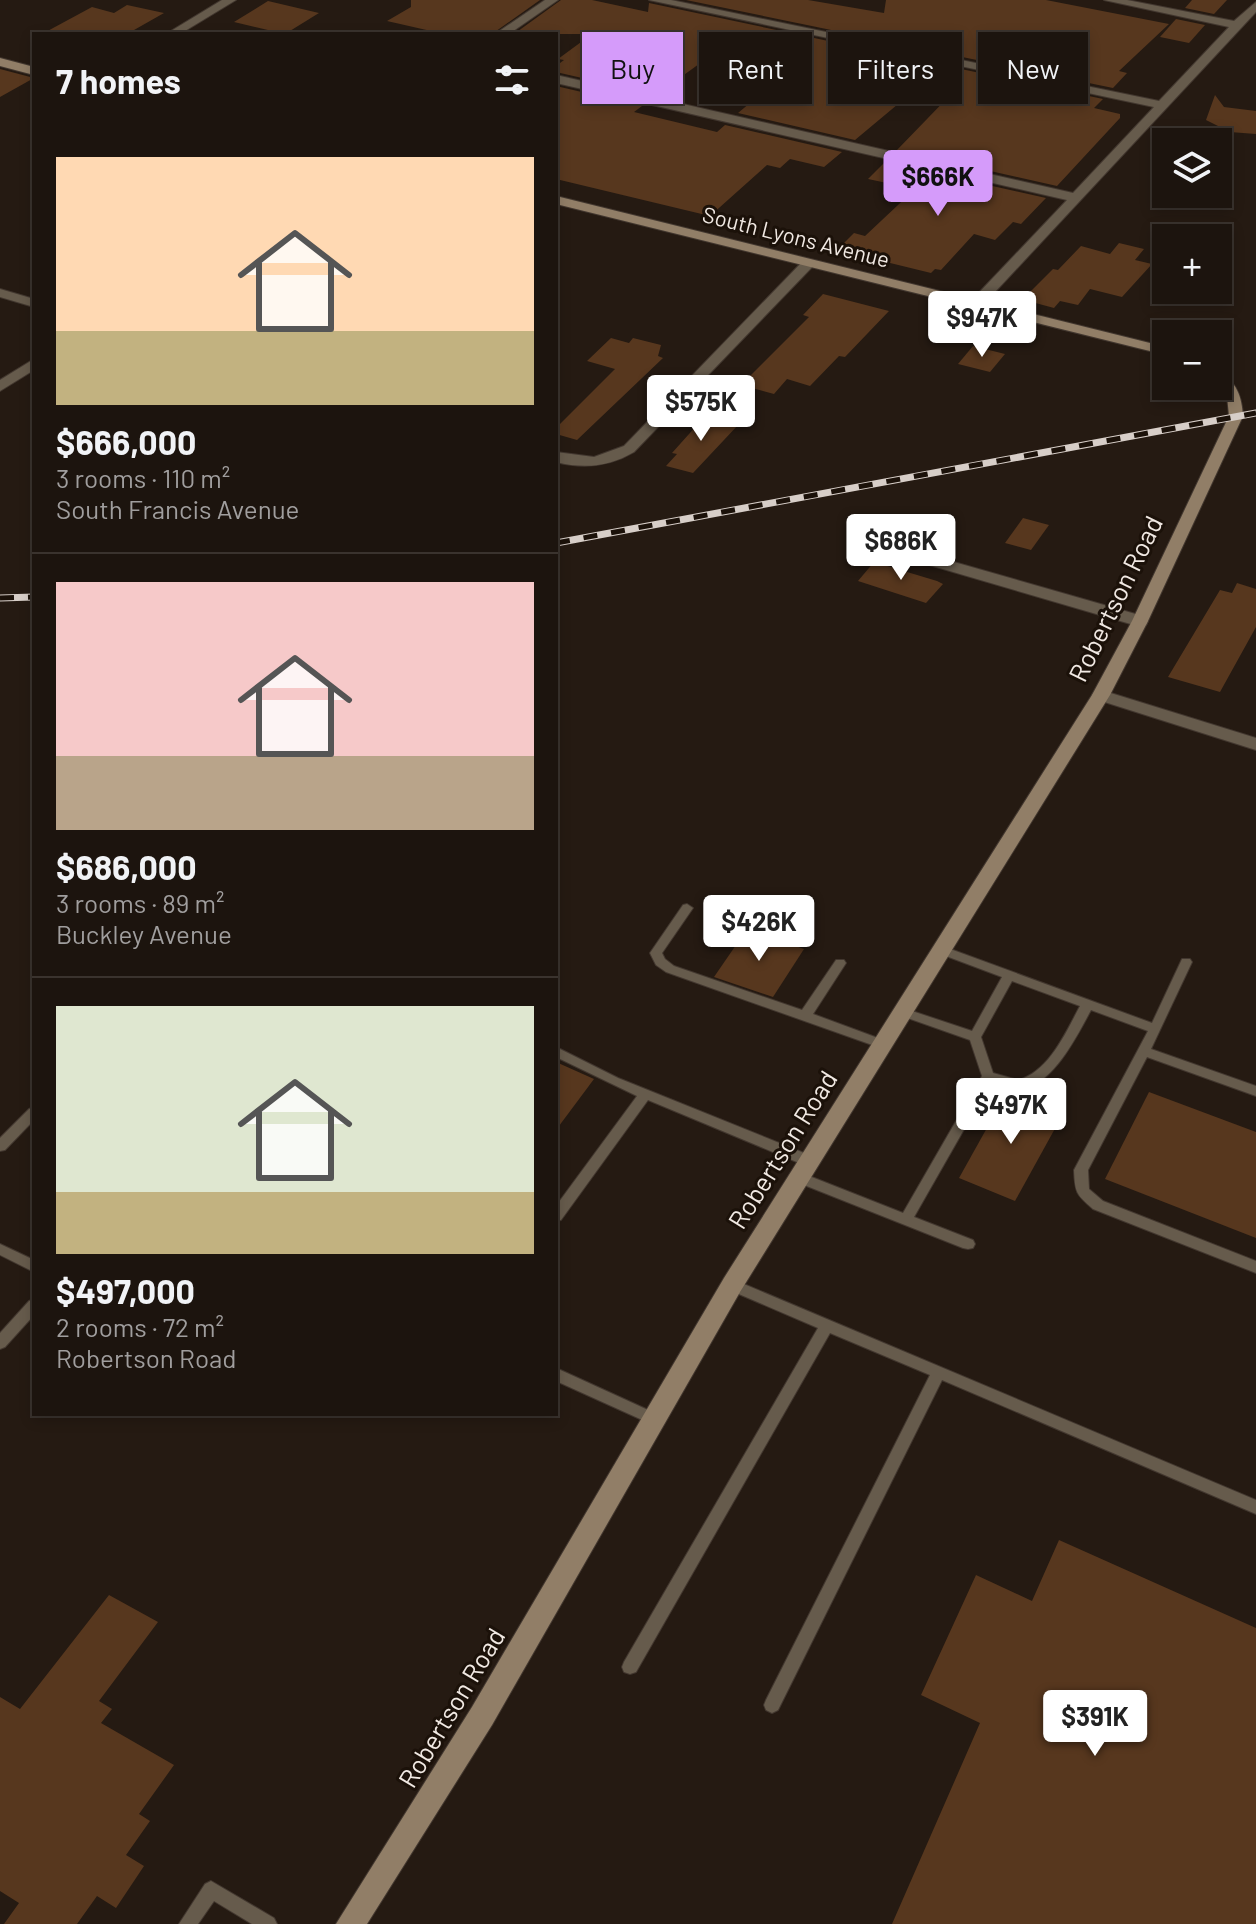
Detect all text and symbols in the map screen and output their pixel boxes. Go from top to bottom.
chip: Buy [582,32,683,104]
chip: Rent [699,32,812,104]
chip: Filters [828,32,962,104]
chip: New [978,32,1088,104]
icon: filters [490,58,534,102]
text: 7 homes [56,60,181,101]
map controls [1152,128,1232,400]
button: layers [1152,128,1232,208]
pin: $666K [882,150,994,218]
text: $666K [901,160,975,191]
street label: South Lyons Avenue [700,200,892,272]
icon: home [223,209,367,353]
button: + [1152,224,1232,304]
pin: $947K [926,291,1038,359]
text: $947K [946,301,1018,332]
button: − [1152,320,1232,400]
pin: $575K [645,375,757,443]
text: $575K [665,385,737,416]
text: $666,000 [56,421,197,462]
text: 3 rooms · 110 m² [56,462,230,493]
text: South Francis Avenue [56,493,299,524]
street label: Robertson Road [1061,510,1168,686]
pin: $686K [845,514,957,582]
text: $686K [864,524,938,555]
icon: home [223,634,367,778]
text: $686,000 [56,846,197,887]
text: 3 rooms · 89 m² [56,887,224,918]
pin: $426K [703,895,815,963]
text: $426K [721,905,797,936]
text: Buckley Avenue [56,918,232,949]
icon: home [223,1058,367,1202]
street label: Robertson Road [721,1064,843,1234]
pin: $497K [955,1078,1067,1146]
text: $497K [974,1088,1048,1119]
text: $497,000 [56,1270,195,1311]
text: 2 rooms · 72 m² [56,1311,224,1342]
text: Robertson Road [56,1342,237,1373]
street label: Robertson Road [391,1622,510,1793]
pin: $391K [1039,1690,1151,1758]
text: $391K [1061,1700,1129,1731]

